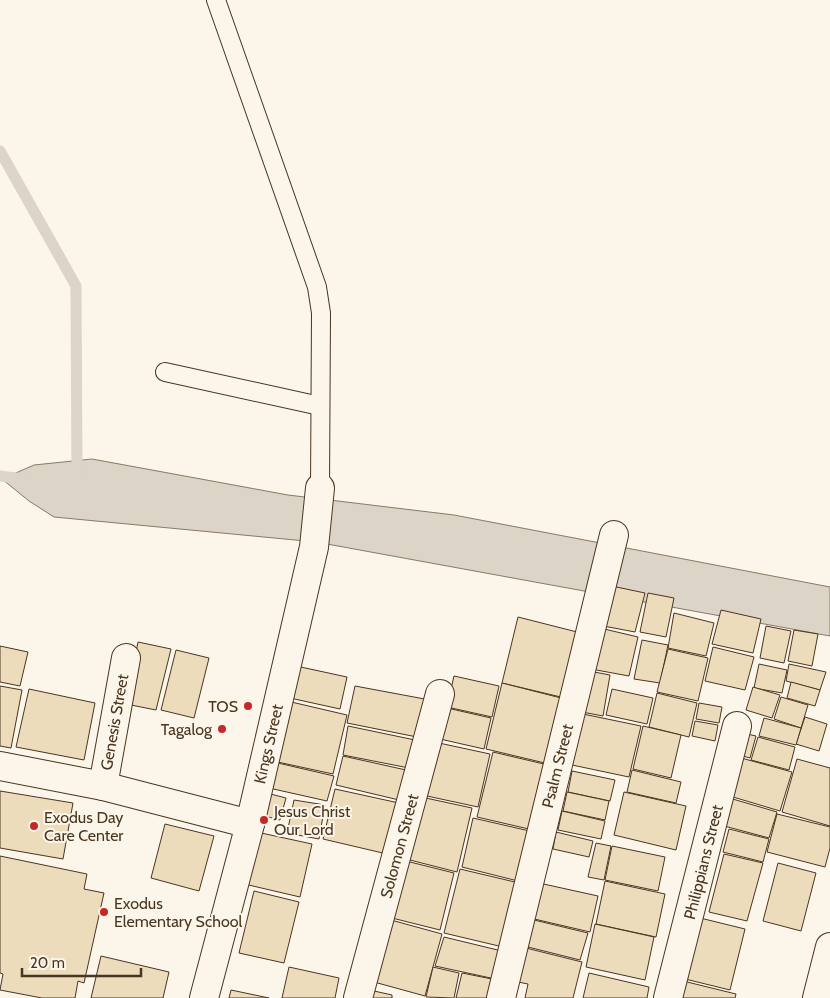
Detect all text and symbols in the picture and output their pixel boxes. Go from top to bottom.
street label: Genesis Street [97,672,132,772]
place label: TOS [208,697,238,716]
marker: TOS [242,700,254,712]
street label: Kings Street [250,702,287,786]
place label: Tagalog [161,720,213,739]
street label: Psalm Street [538,722,577,810]
marker: Tagalog [216,723,228,735]
street label: Solomon Street [376,791,423,900]
place label: Jesus Christ Our Lord [273,802,351,839]
street label: Philippians Street [680,802,727,921]
place label: Exodus Day Care Center [44,808,124,845]
marker: Jesus Christ Our Lord [258,814,270,826]
marker: Exodus Day Care Center [28,820,40,832]
place label: Exodus Elementary School [114,894,242,931]
marker: Exodus Elementary School [98,906,110,918]
scale bar [22,946,141,978]
text: 20 m [30,954,65,972]

